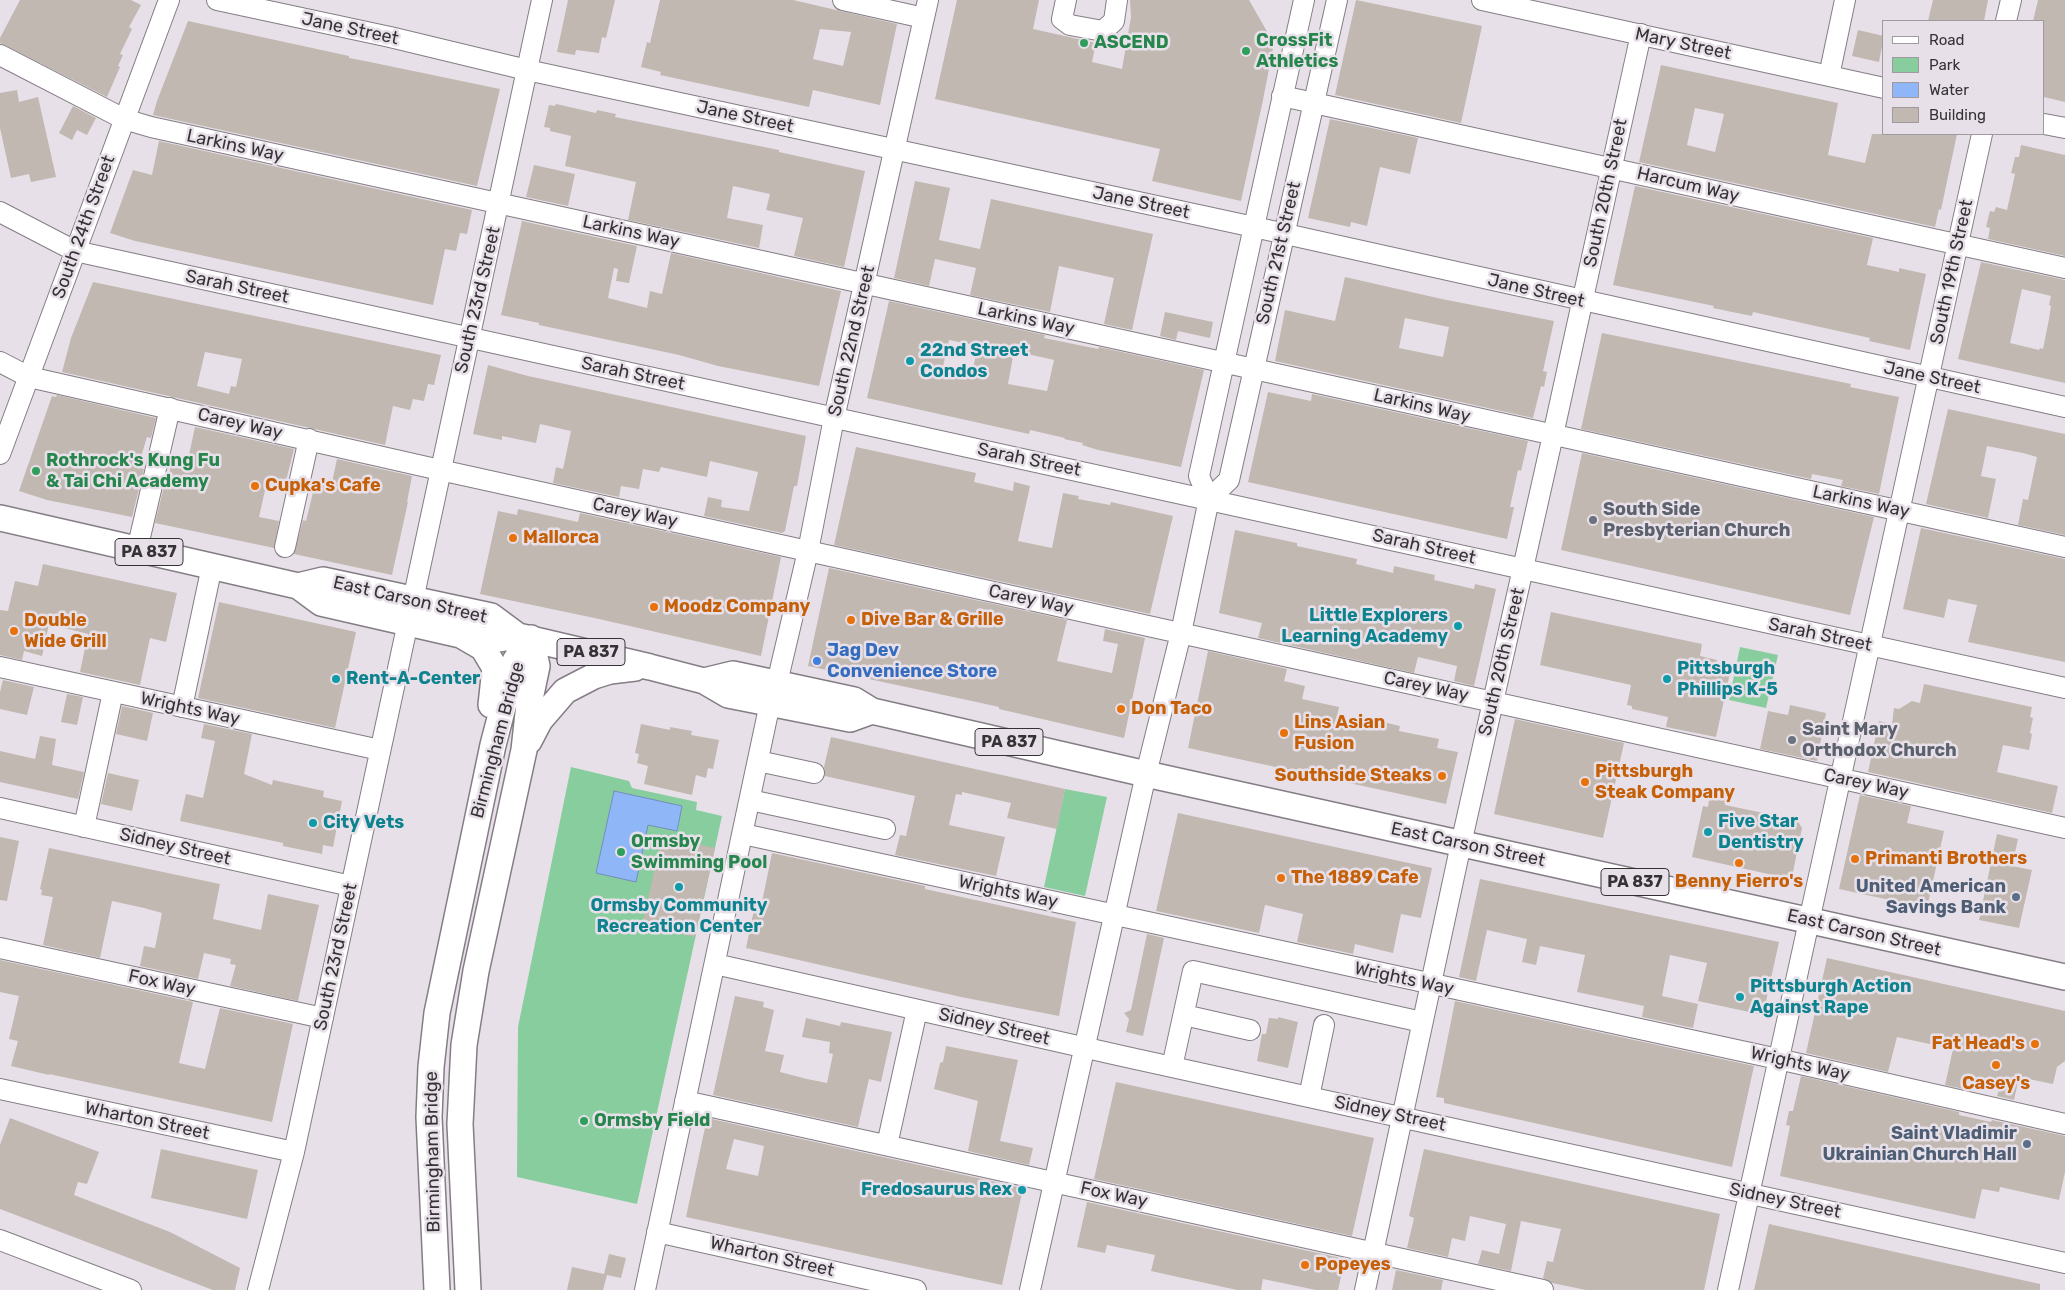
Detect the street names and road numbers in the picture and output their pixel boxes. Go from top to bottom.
street label: Jane Street [299,8,401,50]
street label: Mary Street [1633,23,1733,65]
street label: Jane Street [694,96,796,138]
street label: South 20th Street [1580,117,1632,269]
street label: Larkins Way [184,125,286,167]
street label: South 24th Street [48,152,120,302]
street label: Harcum Way [1635,163,1741,207]
street label: South 21st Street [1252,180,1306,326]
street label: Jane Street [1090,182,1192,224]
street label: South 19th Street [1926,198,1978,346]
street label: Larkins Way [580,211,682,253]
street label: South 23rd Street [451,225,505,375]
street label: South 22nd Street [824,264,880,418]
street label: Sarah Street [183,266,291,308]
street label: Jane Street [1485,269,1587,313]
street label: Larkins Way [975,298,1077,340]
street label: Sarah Street [579,353,687,395]
street label: Jane Street [1881,357,1983,399]
street label: Larkins Way [1371,384,1473,428]
street label: Carey Way [196,404,284,444]
street label: Sarah Street [975,439,1083,481]
street label: Larkins Way [1810,481,1912,523]
street label: Carey Way [591,493,679,533]
street label: Sarah Street [1370,525,1478,569]
road number: PA 837 [115,538,183,566]
street label: East Carson Street [331,572,489,628]
street label: Carey Way [987,580,1075,620]
street label: South 20th Street [1474,586,1530,738]
street label: Sarah Street [1766,614,1874,656]
road number: PA 837 [557,638,625,666]
street label: Birmingham Bridge [467,659,529,821]
street label: Carey Way [1382,667,1470,707]
street label: Wrights Way [138,688,242,730]
road number: PA 837 [975,729,1043,756]
street label: Carey Way [1822,764,1910,804]
street label: East Carson Street [1389,818,1547,872]
street label: Sidney Street [117,824,233,870]
road number: PA 837 [1601,869,1669,896]
street label: Wrights Way [956,871,1060,913]
street label: South 23rd Street [310,881,362,1033]
street label: East Carson Street [1785,905,1943,961]
street label: Wrights Way [1352,958,1456,1000]
street label: Fox Way [126,965,198,1001]
street label: Sidney Street [936,1004,1052,1050]
street label: Wrights Way [1748,1042,1852,1086]
street label: Birmingham Bridge [421,1071,445,1233]
street label: Sidney Street [1332,1092,1448,1136]
street label: Wharton Street [83,1097,211,1145]
street label: Fox Way [1078,1177,1150,1213]
street label: Sidney Street [1727,1179,1843,1223]
street label: Wharton Street [708,1232,836,1282]

